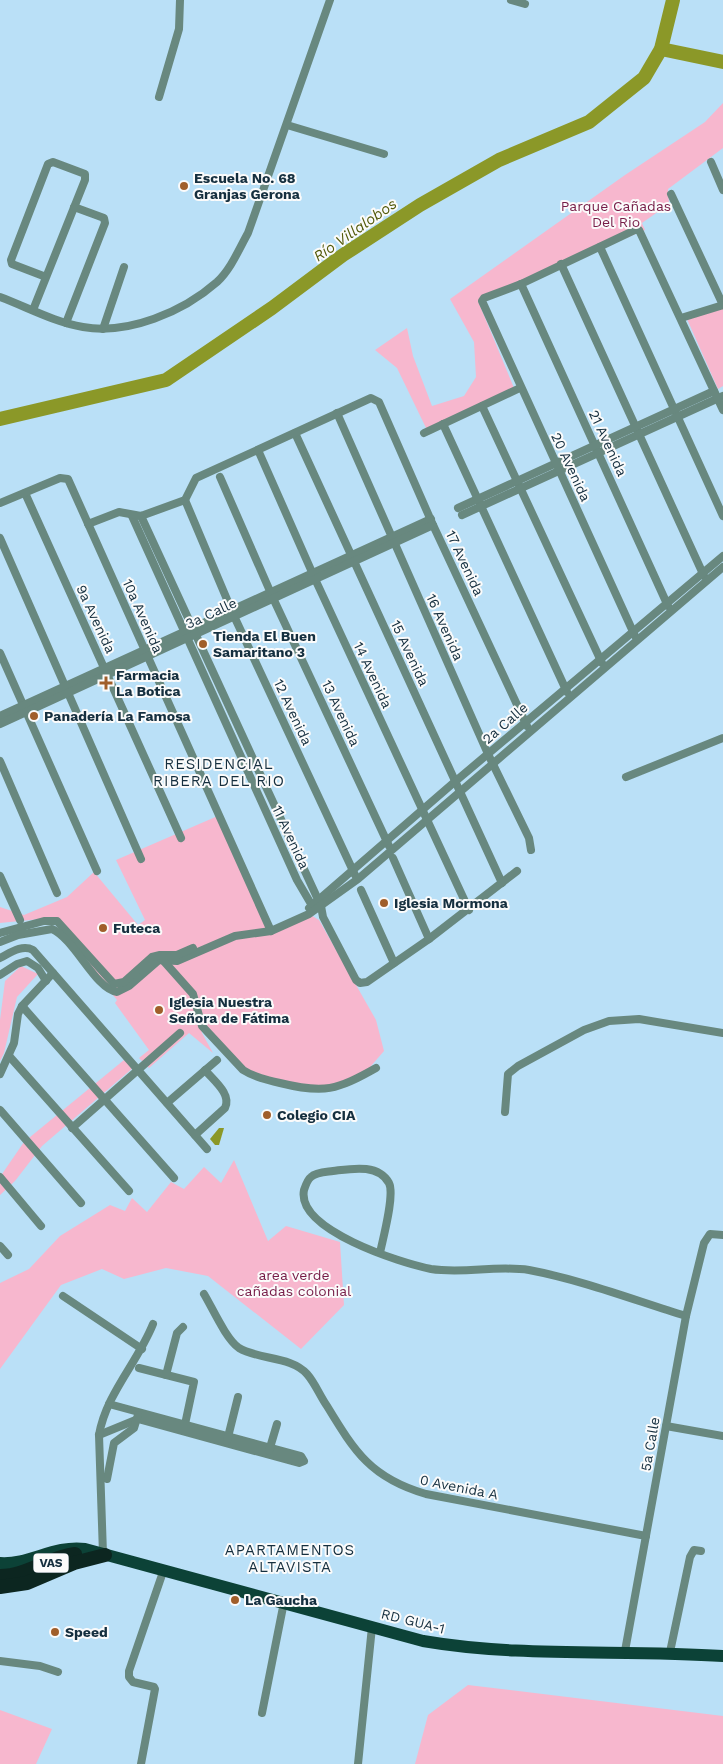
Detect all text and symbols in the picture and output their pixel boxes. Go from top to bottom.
place label: Escuela No. 68 Granjas Gerona [194,170,301,202]
marker: Escuela No. 68 Granjas Gerona [178,180,190,192]
water label: Río Villalobos [310,195,400,265]
park label: Parque Cañadas Del Rio [561,198,671,230]
street label: 21 Avenida [586,407,630,479]
street label: 20 Avenida [548,430,594,504]
street label: 17 Avenida [443,528,487,598]
street label: 10a Avenida [120,577,166,656]
street label: 9a Avenida [73,582,119,656]
street label: 16 Avenida [423,591,467,663]
street label: 3a Calle [183,594,239,632]
street label: 15 Avenida [388,617,432,689]
place label: Tienda El Buen Samaritano 3 [213,628,316,660]
marker: Tienda El Buen Samaritano 3 [197,638,209,650]
street label: 14 Avenida [351,639,395,711]
place label: Farmacia La Botica [116,667,181,699]
street label: 12 Avenida [271,676,315,748]
marker: Farmacia La Botica [100,677,112,689]
street label: 13 Avenida [319,677,363,749]
street label: 2a Calle [479,699,531,747]
place label: Panadería La Famosa [44,708,192,724]
marker: Panadería La Famosa [28,710,40,722]
district label: RESIDENCIAL RIBERA DEL RIO [153,755,285,790]
street label: 11 Avenida [269,803,313,871]
place label: Iglesia Mormona [394,895,509,911]
marker: Iglesia Mormona [378,897,390,909]
place label: Futeca [113,920,161,936]
marker: Futeca [97,922,109,934]
place label: Iglesia Nuestra Señora de Fátima [169,994,290,1026]
marker: Iglesia Nuestra Señora de Fátima [153,1004,165,1016]
place label: Colegio CIA [277,1107,356,1123]
marker: Colegio CIA [261,1109,273,1121]
park label: area verde cañadas colonial [237,1267,352,1299]
street label: 5a Calle [637,1416,663,1472]
street label: 0 Avenida A [419,1472,499,1502]
district label: APARTAMENTOS ALTAVISTA [225,1541,355,1576]
road number: VAS [34,1554,68,1572]
place label: La Gaucha [245,1592,318,1608]
marker: La Gaucha [229,1594,241,1606]
street label: RD GUA-1 [380,1605,446,1637]
place label: Speed [65,1624,108,1640]
marker: Speed [49,1626,61,1638]

